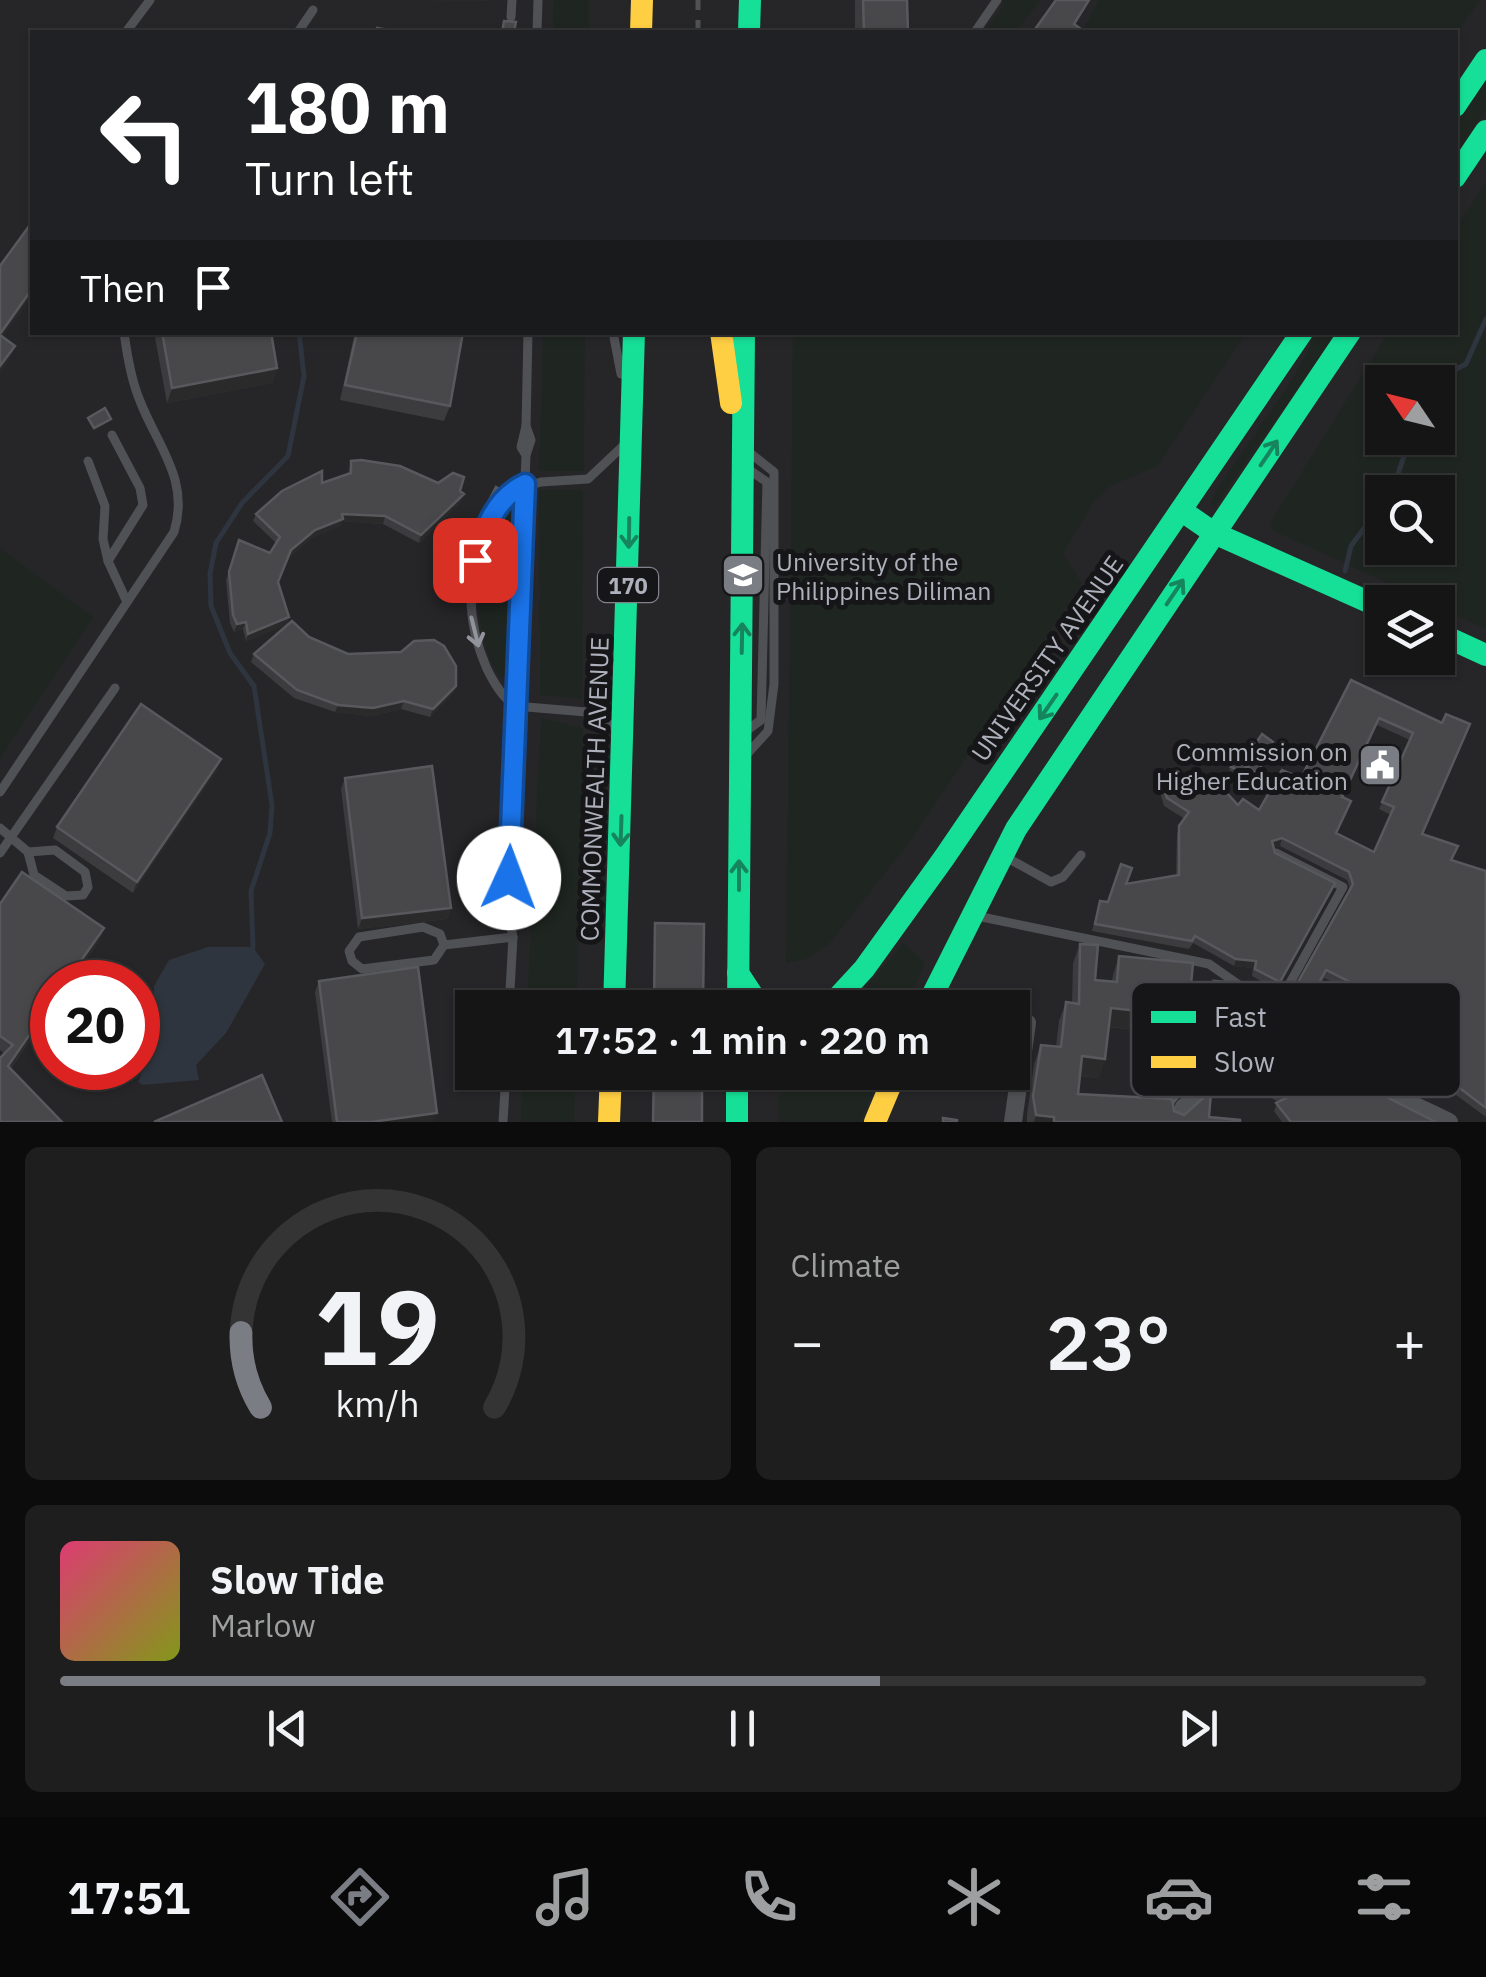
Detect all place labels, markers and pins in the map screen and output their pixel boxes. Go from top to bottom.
pin [433,518,518,603]
place label: University of the Philippines Diliman [776,545,991,607]
school or university icon: University of the Philippines Diliman [720,552,766,598]
place label: Commission on Higher Education [1156,735,1348,797]
public building icon: Commission on Higher Education [1357,742,1403,788]

